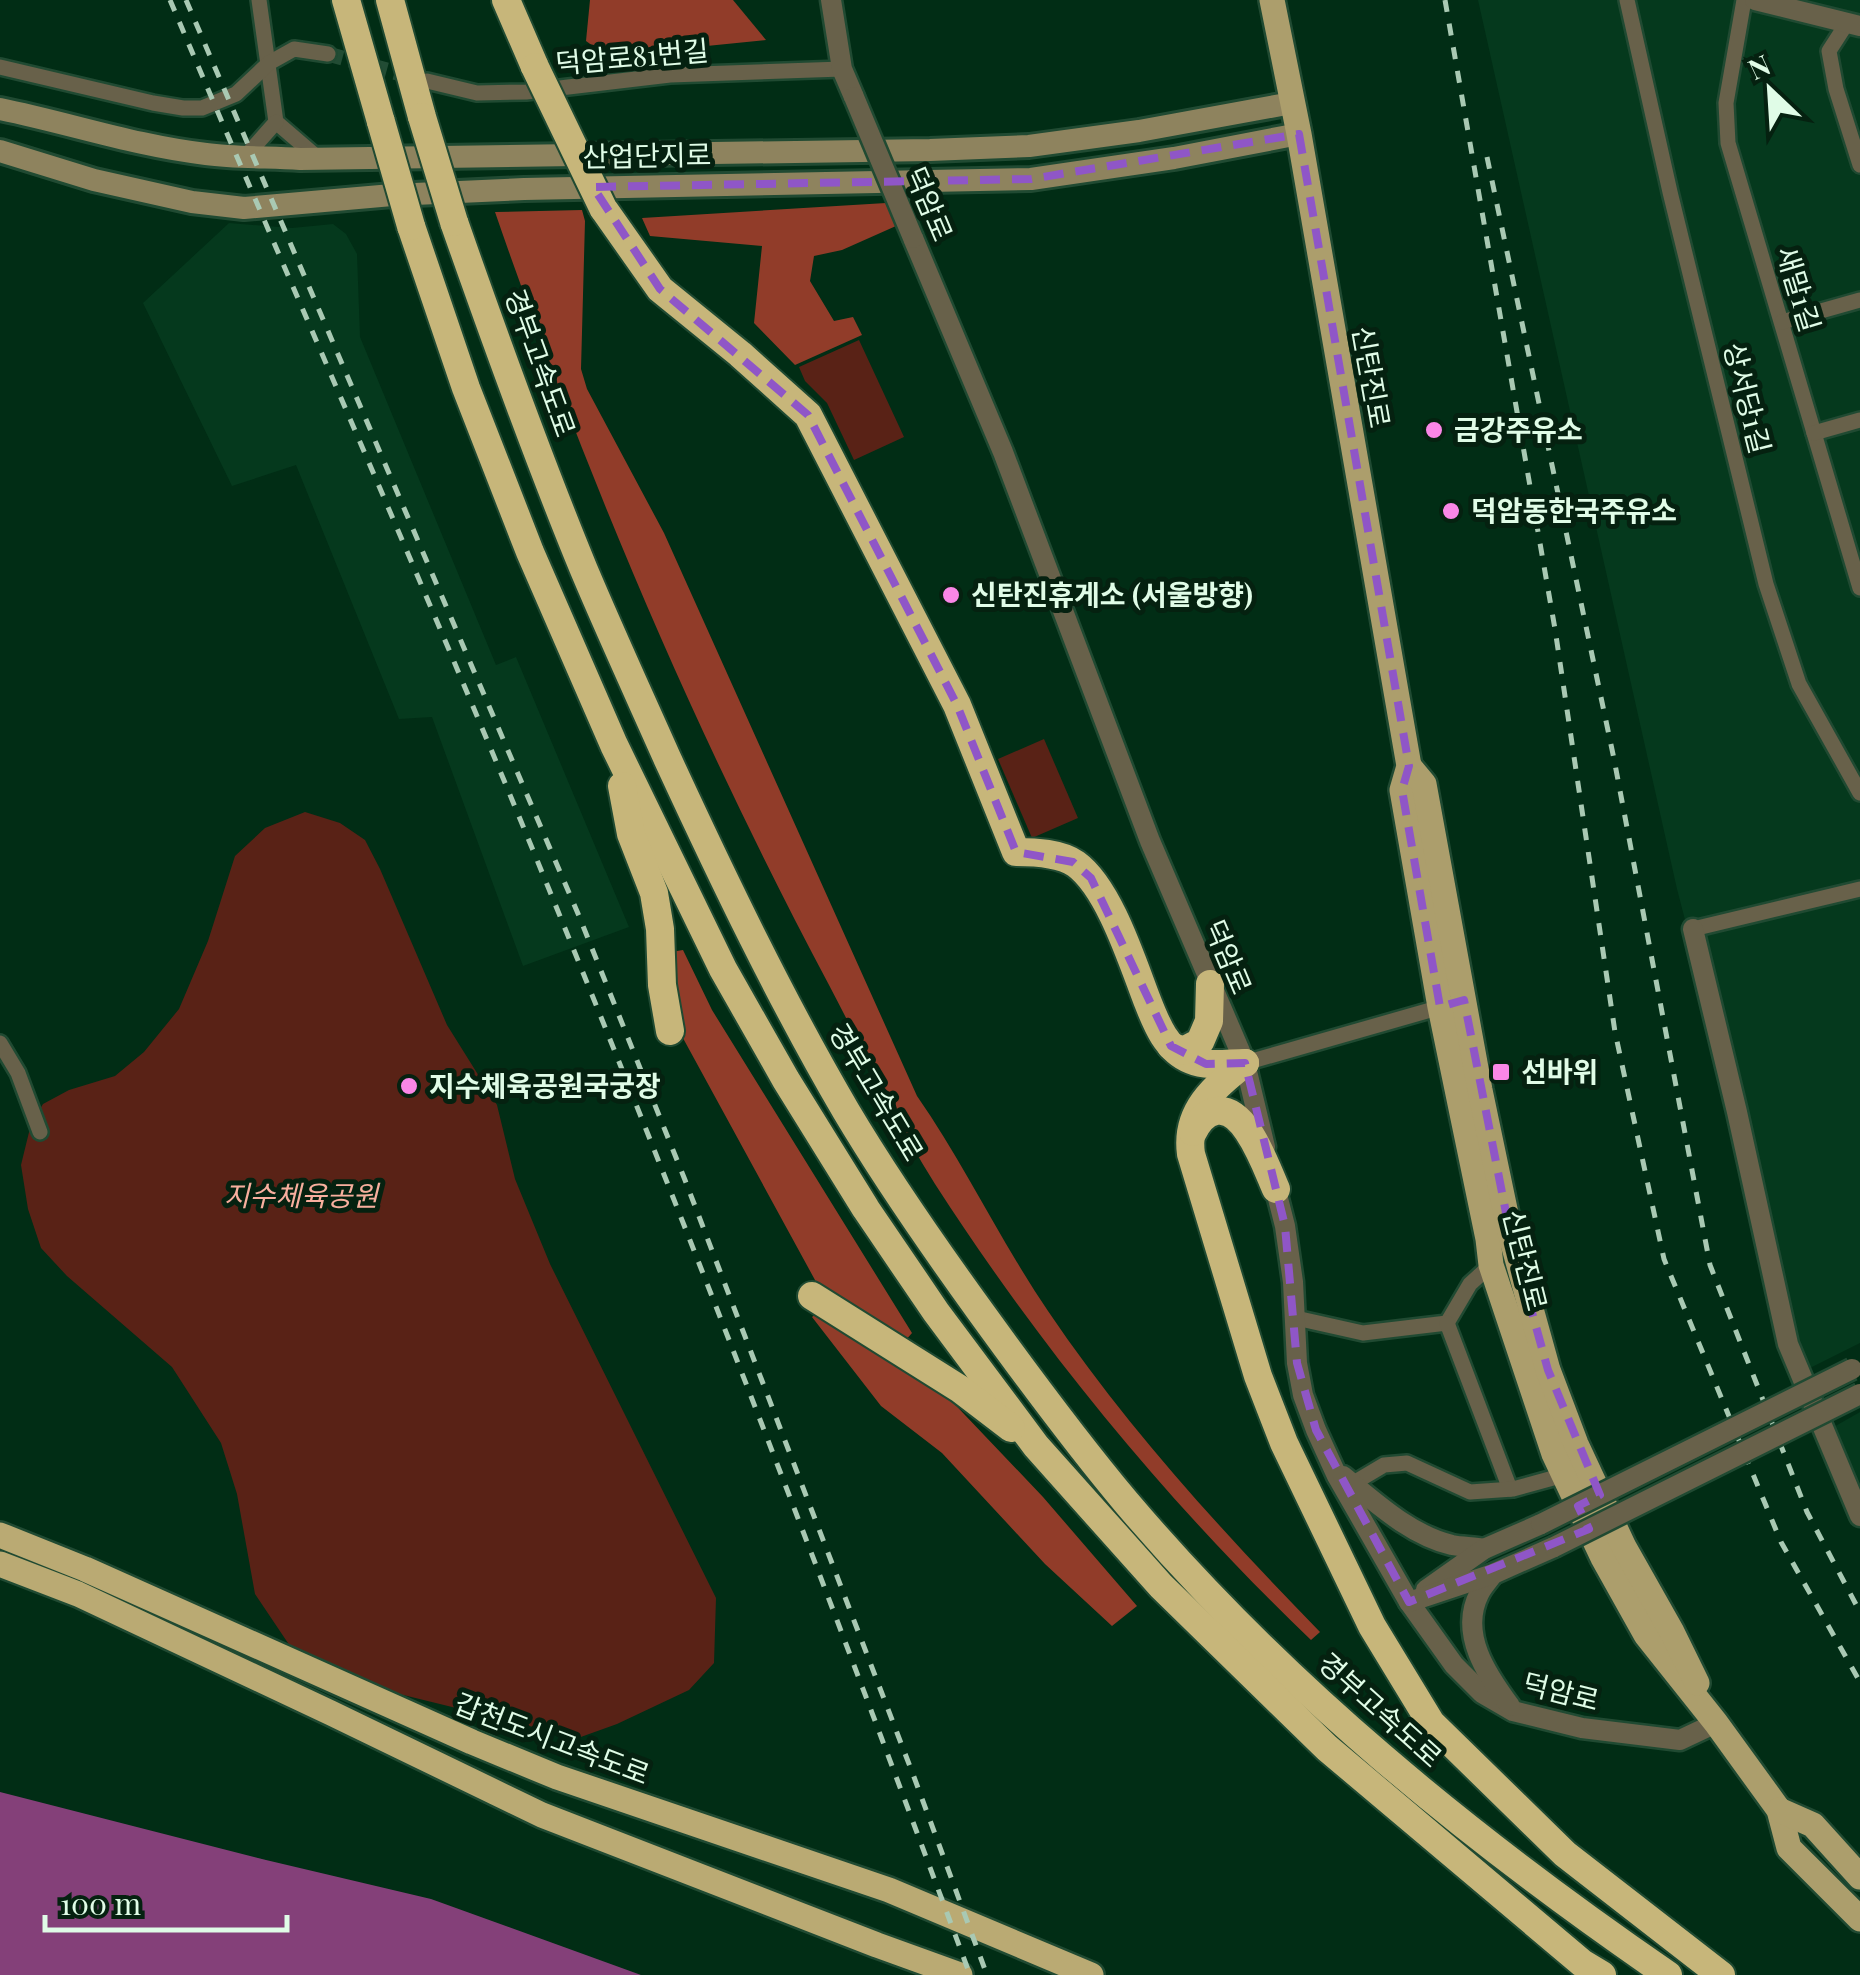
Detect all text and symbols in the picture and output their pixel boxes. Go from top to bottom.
street label: 덕암로81번길 [554,30,710,81]
north arrow [1720,40,1820,140]
text: N [1742,45,1776,87]
street label: 산업단지로 [582,135,712,174]
street label: 덕암로 [898,161,963,246]
street label: 새말1길 [1769,241,1830,336]
street label: 경부고속도로 [498,284,585,441]
street label: 신탄진로 [1345,323,1400,431]
street label: 상서당1길 [1717,338,1780,457]
place label: 금강주유소 [1454,410,1583,447]
marker: 금강주유소 [1423,419,1445,441]
place label: 덕암동한국주유소 [1471,491,1677,528]
marker: 덕암동한국주유소 [1440,500,1462,522]
place label: 신탄진휴게소 (서울방향) [971,575,1253,612]
marker: 신탄진휴게소 (서울방향) [940,584,962,606]
street label: 덕암로 [1197,914,1262,999]
street label: 경부고속도로 [822,1015,933,1167]
place label: 선바위 [1521,1052,1598,1089]
marker: 선바위 [1490,1061,1512,1083]
place label: 지수체육공원국궁장 [429,1066,661,1103]
marker: 지수체육공원국궁장 [398,1075,420,1097]
park label: 지수체육공원 [224,1176,381,1213]
street label: 신탄진로 [1496,1205,1557,1314]
street label: 경부고속도로 [1311,1643,1451,1774]
street label: 덕암로 [1519,1663,1603,1718]
street label: 갑천도시고속도로 [450,1683,655,1792]
scale bar [45,1870,288,1932]
text: 100 m [60,1883,142,1923]

